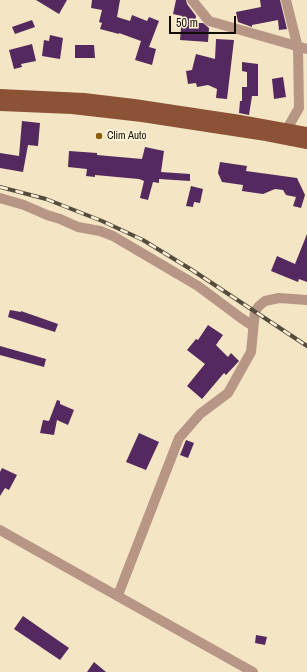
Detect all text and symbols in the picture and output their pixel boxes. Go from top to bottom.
scale bar [171,8,238,34]
text: 50 m [176,15,198,31]
place label: Clim Auto [107,129,147,143]
marker: Clim Auto [94,131,104,141]

